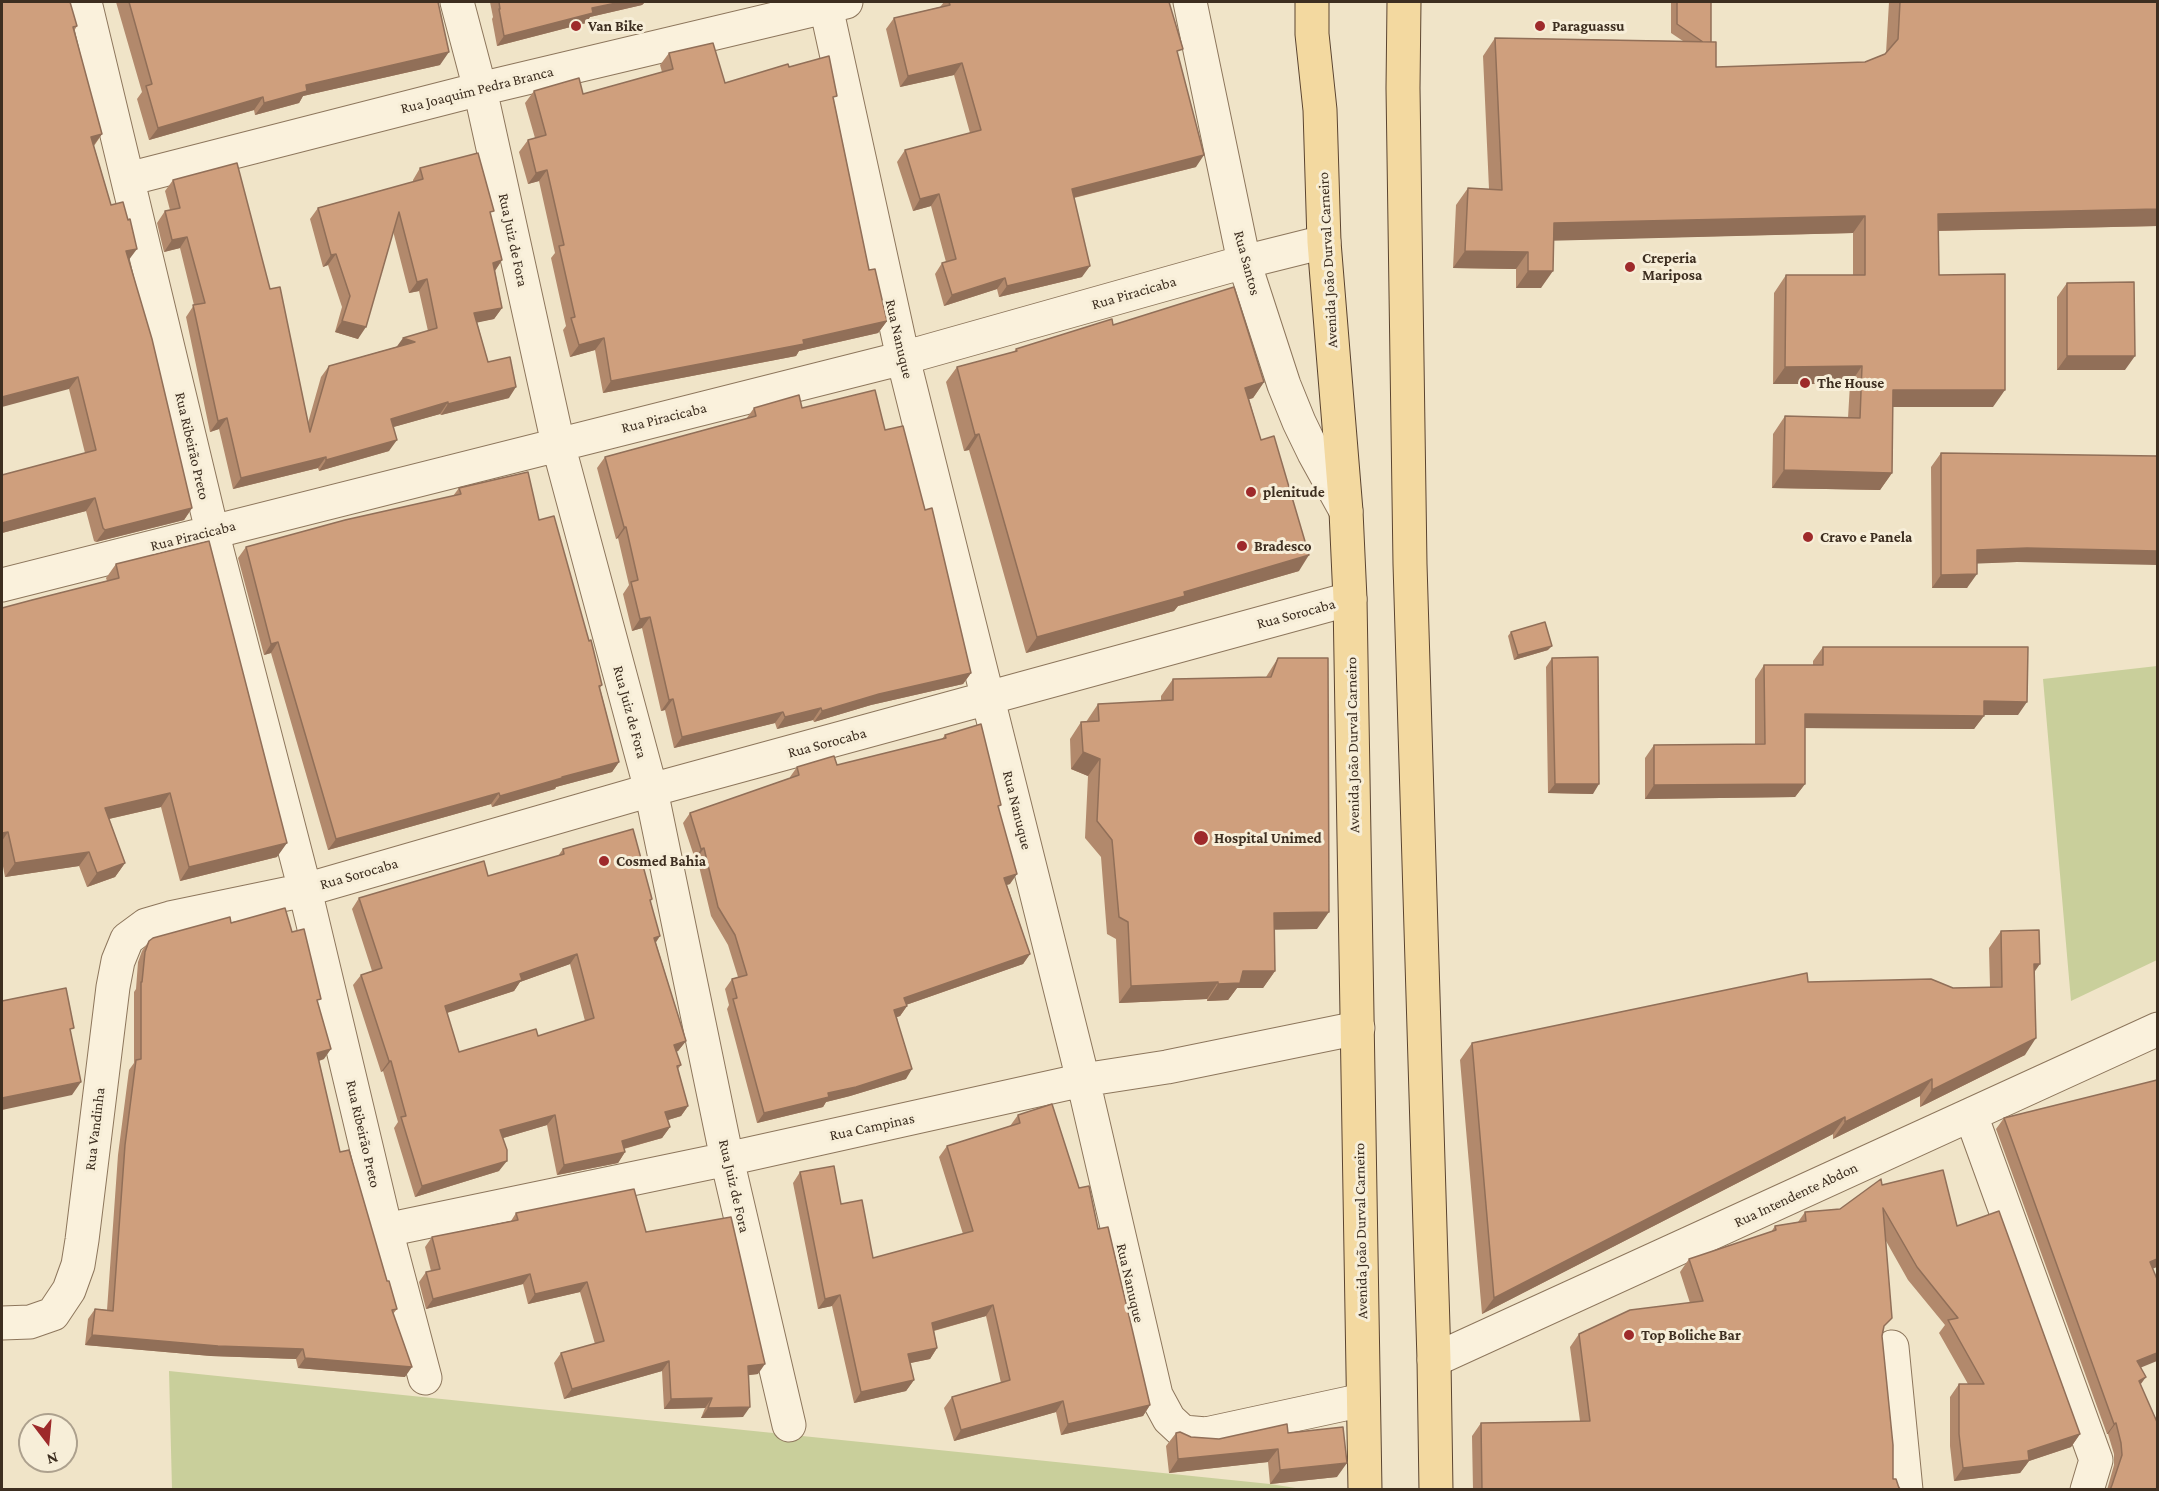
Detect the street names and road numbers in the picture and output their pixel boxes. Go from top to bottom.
street label: Rua Joaquim Pedra Branca [399,62,555,118]
street label: Avenida João Durval Carneiro [1314,172,1342,348]
street label: Rua Juiz de Fora [494,192,532,288]
street label: Rua Santos [1230,229,1264,297]
street label: Rua Piracicaba [1090,272,1178,314]
street label: Rua Nanuque [881,298,917,380]
street label: Rua Ribeirão Preto [171,390,213,502]
street label: Rua Piracicaba [619,399,709,437]
street label: Rua Piracicaba [148,517,238,555]
street label: Rua Sorocaba [1255,595,1337,633]
street label: Avenida João Durval Carneiro [1342,657,1364,833]
street label: Rua Juiz de Fora [609,664,651,760]
street label: Rua Sorocaba [786,724,868,762]
street label: Rua Nanuque [998,769,1036,851]
street label: Rua Sorocaba [318,854,400,894]
street label: Rua Ribeirão Preto [342,1078,384,1190]
street label: Rua Vandinha [81,1086,109,1172]
street label: Rua Campinas [828,1109,916,1145]
street label: Rua Juiz de Fora [715,1138,753,1234]
street label: Avenida João Durval Carneiro [1350,1143,1372,1319]
street label: Rua Intendente Abdon [1731,1158,1861,1232]
street label: Rua Nanuque [1112,1242,1148,1324]

